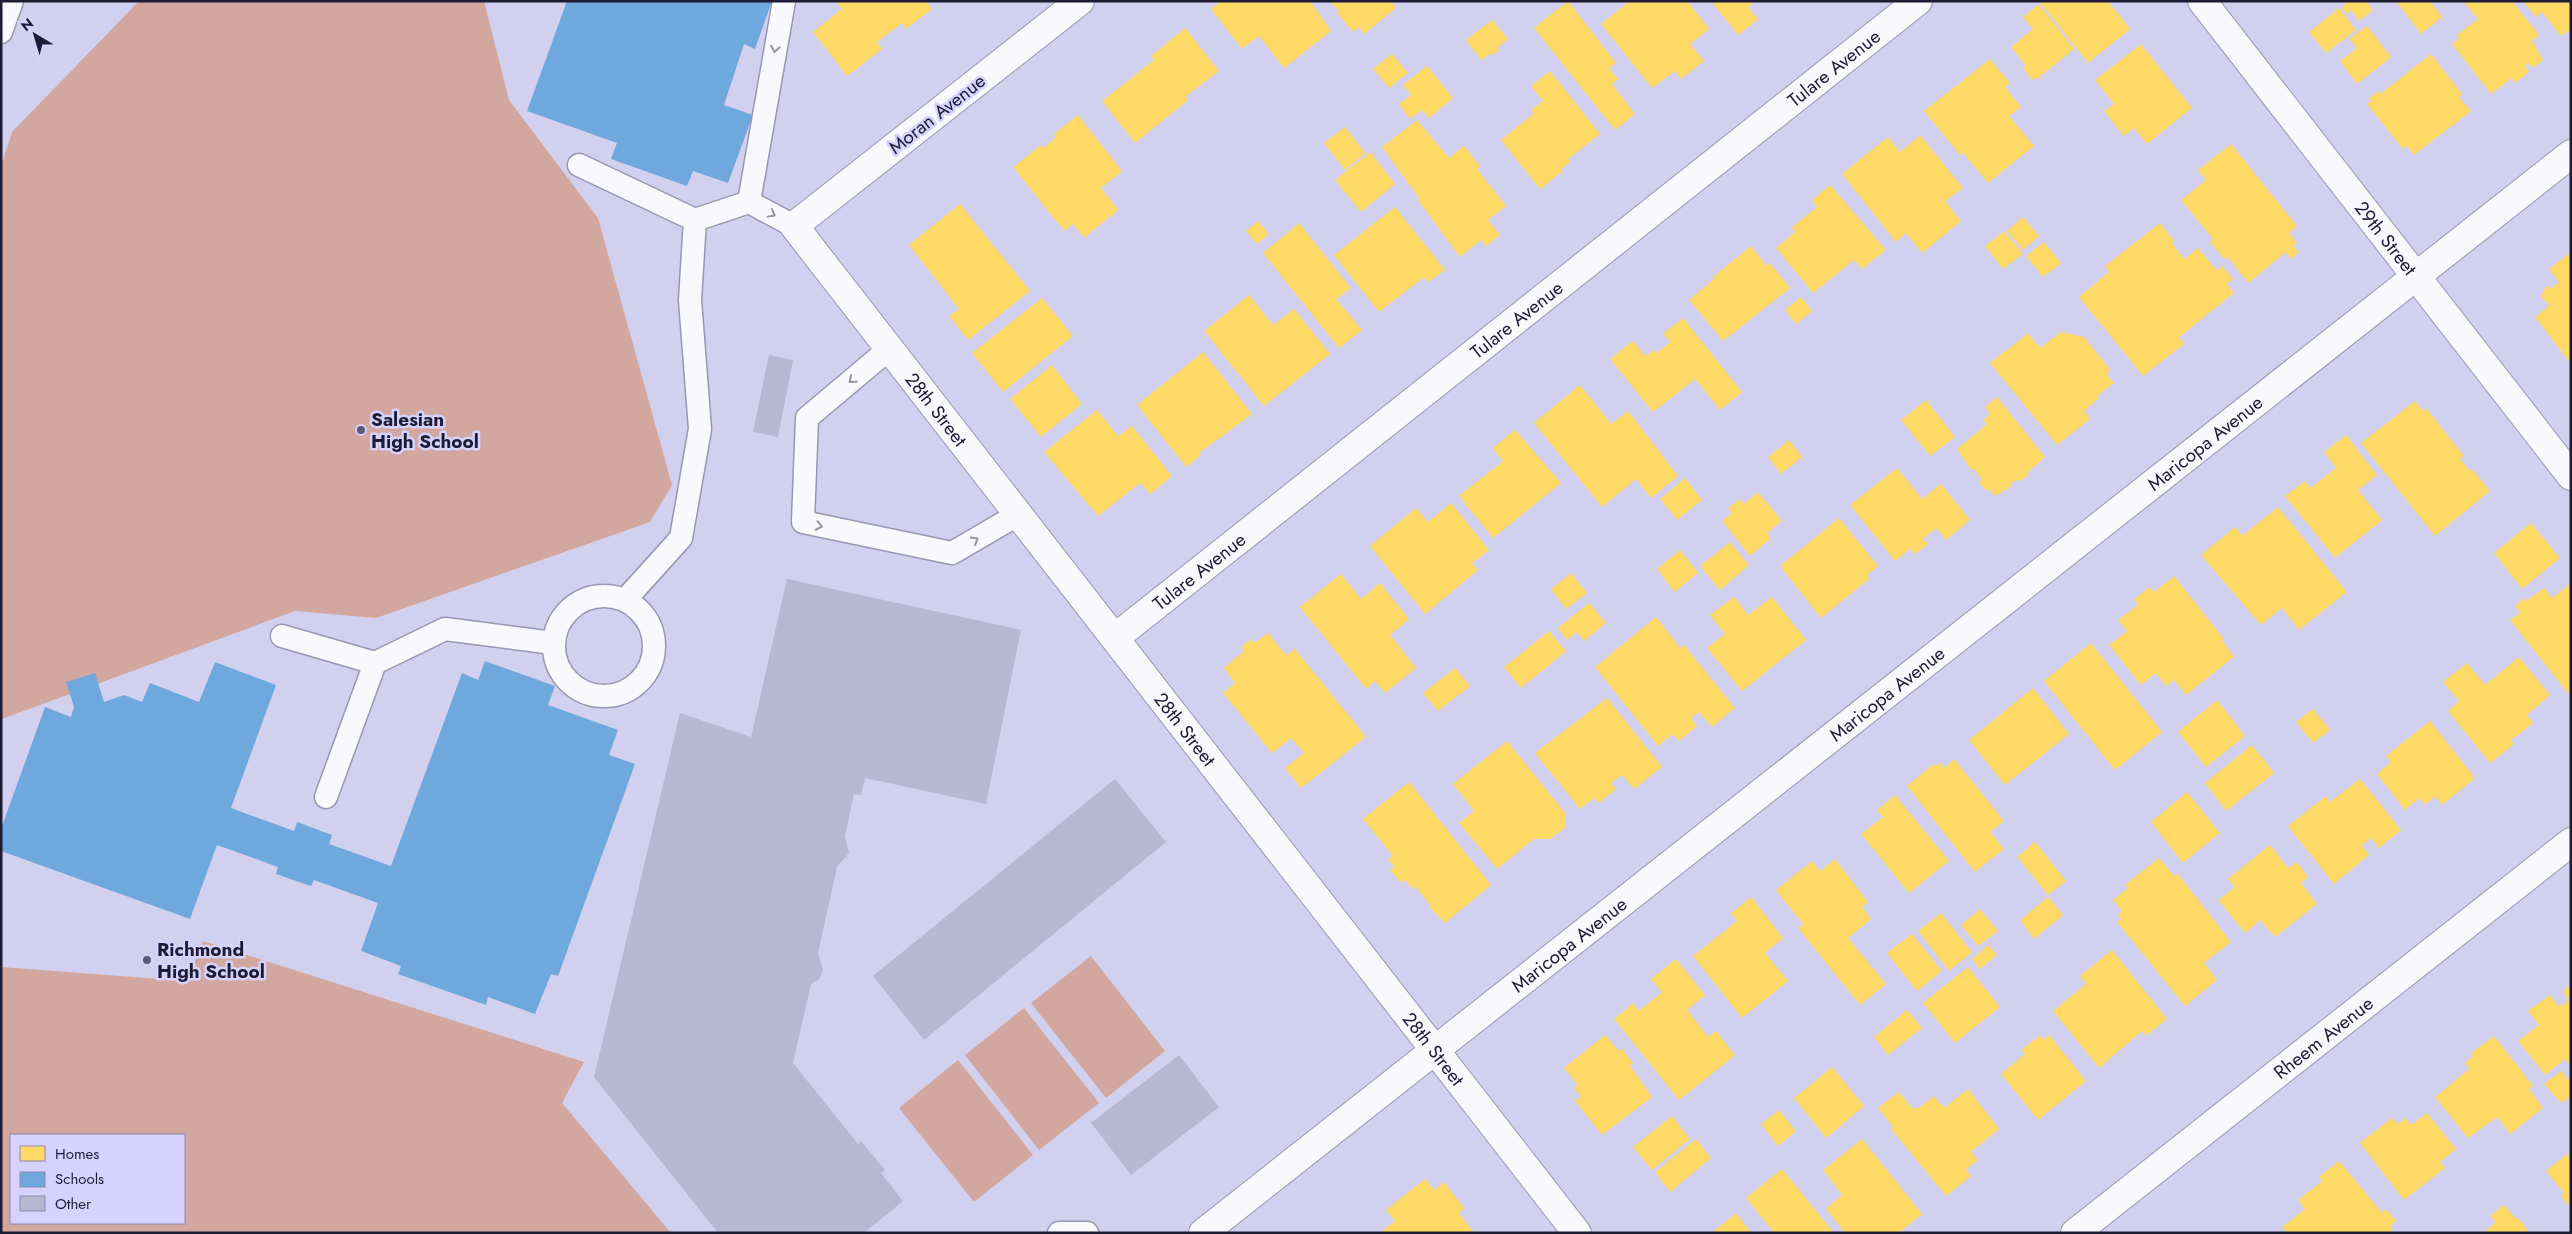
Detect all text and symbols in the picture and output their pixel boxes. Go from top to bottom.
north arrow [10,10,60,60]
text: N [16,13,38,36]
street label: Tulare Avenue [1782,22,1886,113]
one-way arrow [771,45,781,54]
street label: Moran Avenue [883,67,991,160]
street label: 29th Street [2349,195,2424,281]
one-way arrow [766,208,775,218]
street label: Tulare Avenue [1464,274,1569,365]
street label: 28th Street [899,367,974,452]
one-way arrow [849,375,858,383]
street label: Maricopa Avenue [2141,389,2269,497]
place label: Salesian High School [371,406,479,455]
marker: Salesian High School [355,424,367,436]
one-way arrow [815,520,824,531]
street label: Tulare Avenue [1147,526,1251,616]
one-way arrow [970,536,979,546]
street label: Maricopa Avenue [1823,639,1951,748]
street label: 28th Street [1148,686,1223,772]
street label: Maricopa Avenue [1505,890,1633,998]
place label: Richmond High School [157,936,265,985]
marker: Richmond High School [141,954,153,966]
street label: Rheem Avenue [2268,990,2379,1085]
street label: 28th Street [1396,1006,1471,1092]
legend [10,1134,185,1224]
text: Homes [55,1143,99,1165]
text: Schools [55,1168,104,1190]
text: Other [55,1193,92,1215]

